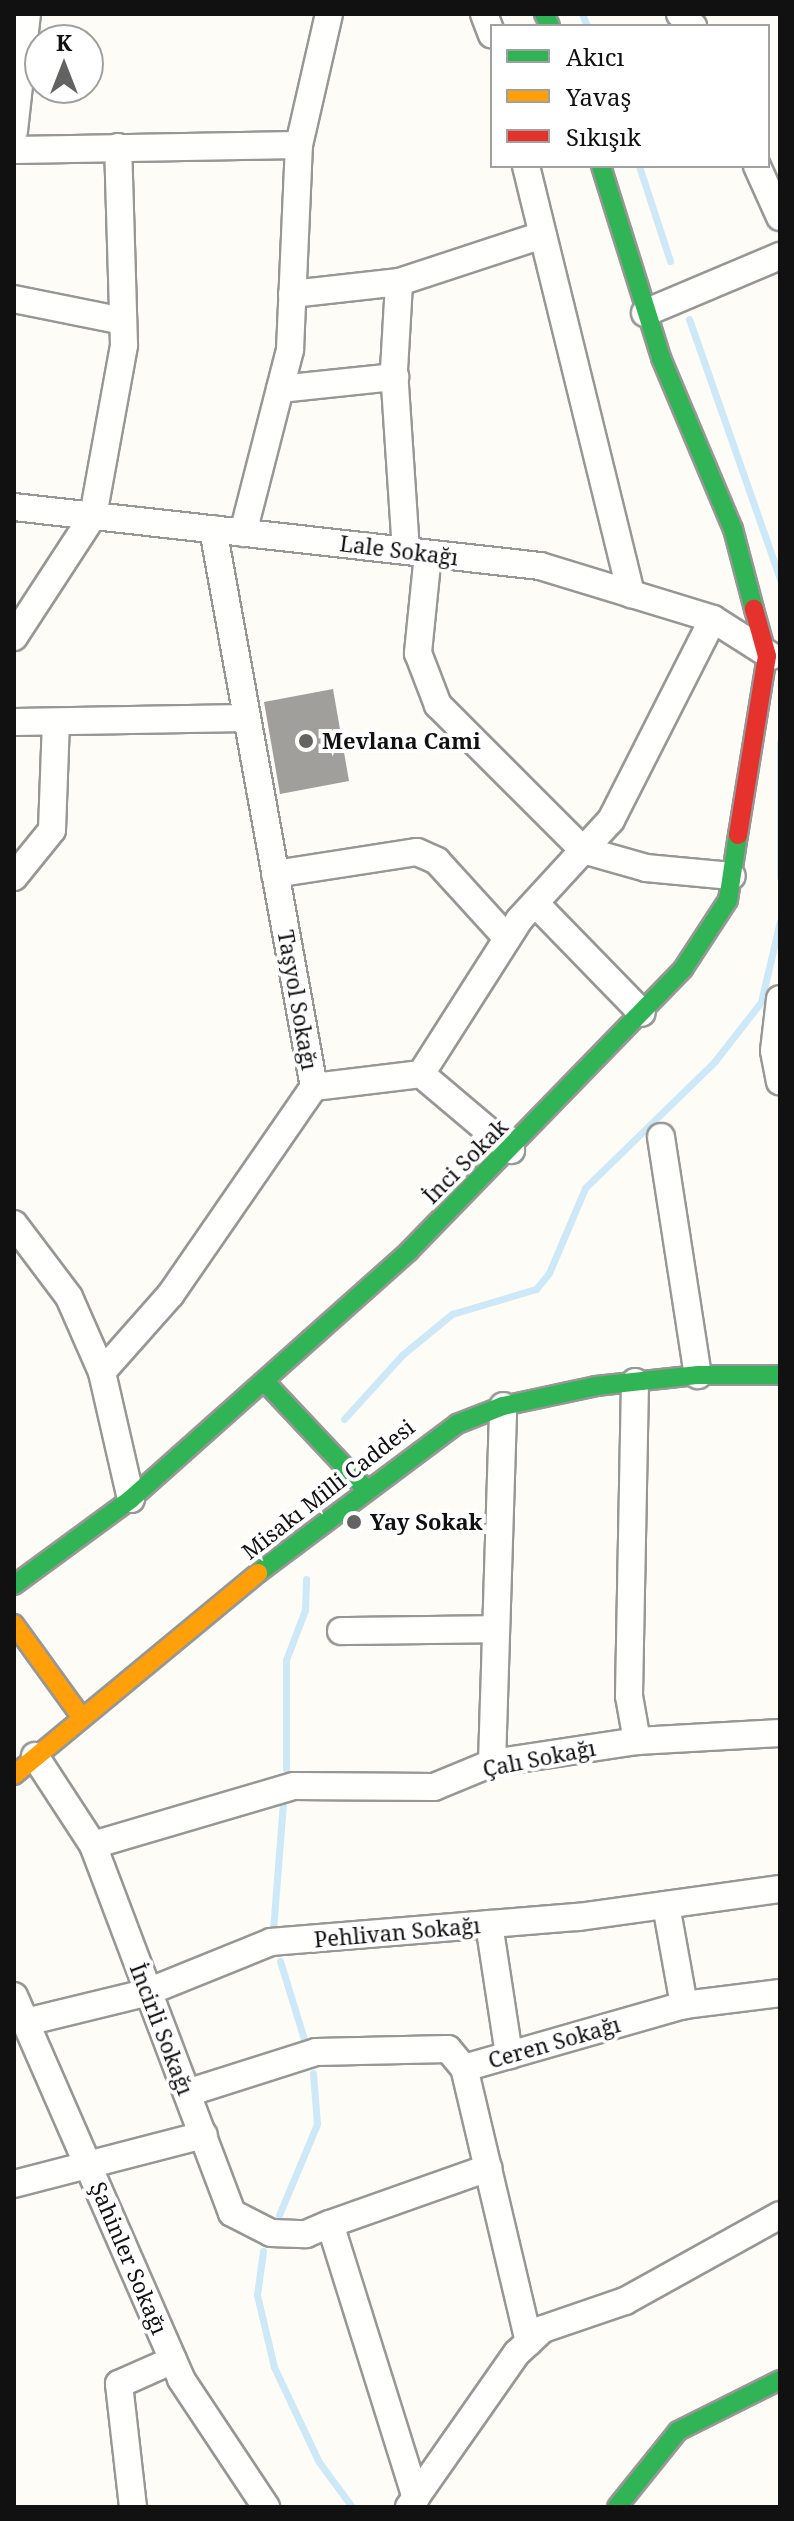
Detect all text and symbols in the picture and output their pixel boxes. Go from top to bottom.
north arrow [24,24,104,104]
legend [490,24,770,168]
text: K [56,27,72,57]
text: Akıcı [566,40,624,73]
text: Yavaş [566,80,631,113]
text: Sıkışık [566,120,641,153]
street label: Lale Sokağı [338,530,460,570]
place label: Mevlana Cami [322,728,481,754]
marker: Mevlana Cami [297,732,315,750]
street label: Taşyol Sokağı [273,928,323,1072]
street label: İnci Sokak [417,1113,513,1209]
street label: Misakı Milli Caddesi [237,1414,419,1564]
place label: Yay Sokak [370,1509,483,1535]
marker: Yay Sokak [345,1513,363,1531]
street label: Çalı Sokağı [480,1734,598,1782]
street label: Pehlivan Sokağı [313,1912,481,1952]
street label: İncirli Sokağı [125,1959,199,2099]
street label: Ceren Sokağı [485,2011,623,2073]
street label: Şahinler Sokağı [85,2178,173,2338]

